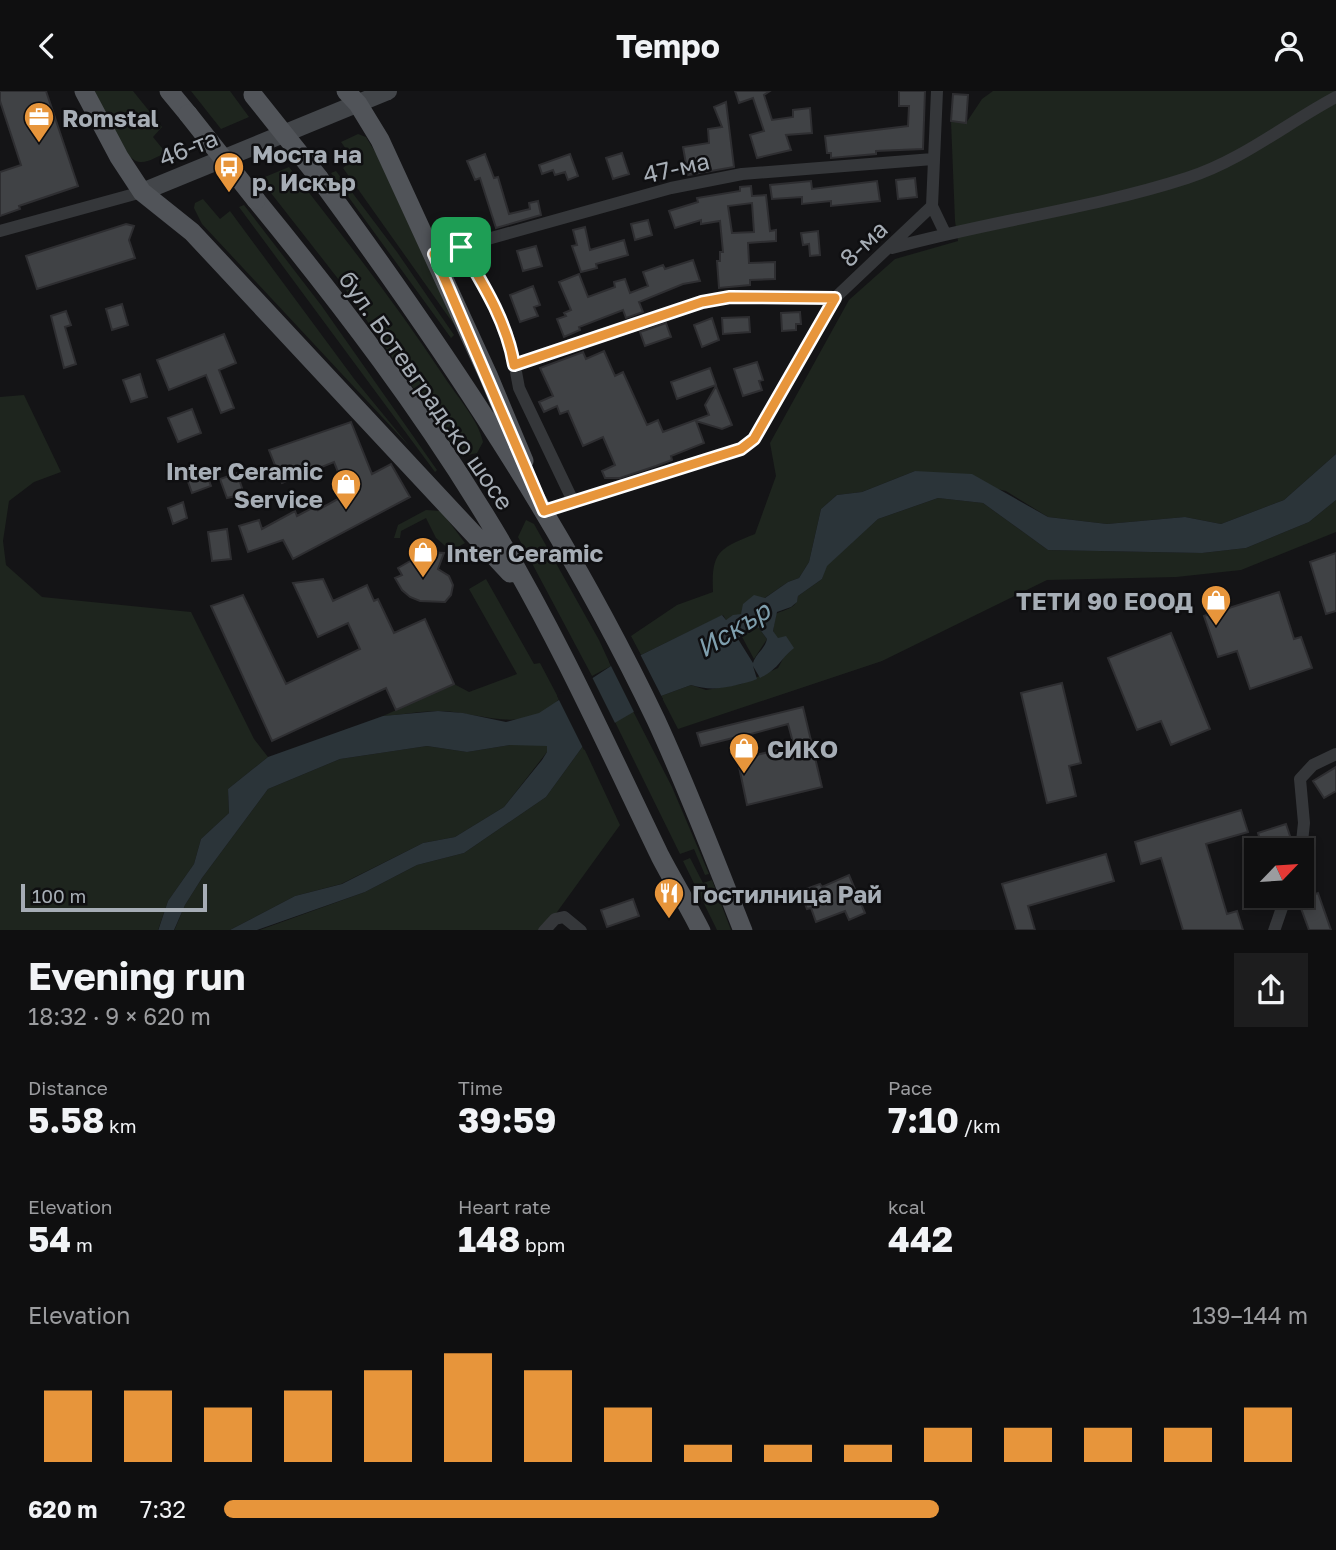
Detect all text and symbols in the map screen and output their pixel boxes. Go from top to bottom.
icon: back [28,27,66,65]
text: Tempo [616,27,720,65]
icon: person [1270,27,1308,65]
office icon: Romstal [22,100,56,144]
place label: Romstal [62,103,159,132]
street label: 46-та [154,122,222,172]
place label: Моста на р. Искър [252,139,362,196]
street label: 47-ма [640,145,712,189]
bus stop icon: Моста на р. Искър [212,150,246,194]
street label: 8-ма [833,214,893,272]
pin [431,217,491,277]
icon: arrive [442,228,480,266]
street label: бул. Ботевградско шосе [333,265,521,515]
place label: Inter Ceramic Service [166,456,323,513]
shop icon: Inter Ceramic Service [329,467,363,511]
shop icon: Inter Ceramic [406,535,440,579]
place label: Inter Ceramic [446,538,603,567]
shop icon: ТЕТИ 90 ЕООД [1199,583,1233,627]
place label: ТЕТИ 90 ЕООД [1016,586,1193,615]
water label: Искър [691,593,777,664]
shop icon: СИКО [727,731,761,775]
place label: СИКО [767,734,838,763]
north arrow [1244,838,1314,908]
map controls [1244,838,1314,908]
restaurant icon: Гостилница Рай [652,876,686,920]
place label: Гостилница Рай [692,879,882,908]
scale bar [21,881,206,913]
text: 100 m [32,884,86,907]
text: Evening run [28,953,246,998]
button: share [1234,953,1308,1027]
text: 18:32 · 9 × 620 m [28,1002,211,1030]
text: Distance [28,1076,108,1099]
text: Time [458,1076,503,1099]
text: Pace [888,1076,932,1099]
text: 5.58 [28,1099,104,1141]
text: 39:59 [458,1099,556,1141]
text: 7:10 [888,1099,959,1141]
text: km [104,1114,137,1137]
text: /km [959,1114,1000,1137]
text: Elevation [28,1195,113,1218]
text: Heart rate [458,1195,551,1218]
text: kcal [888,1195,926,1218]
text: 54 [28,1218,71,1260]
text: 148 [458,1218,520,1260]
text: 442 [888,1218,953,1260]
text: m [71,1233,93,1256]
text: bpm [520,1233,565,1256]
text: Elevation [28,1301,130,1329]
text: 139–144 m [1192,1301,1308,1329]
text: 620 m [28,1495,97,1523]
text: 7:32 [140,1495,186,1523]

